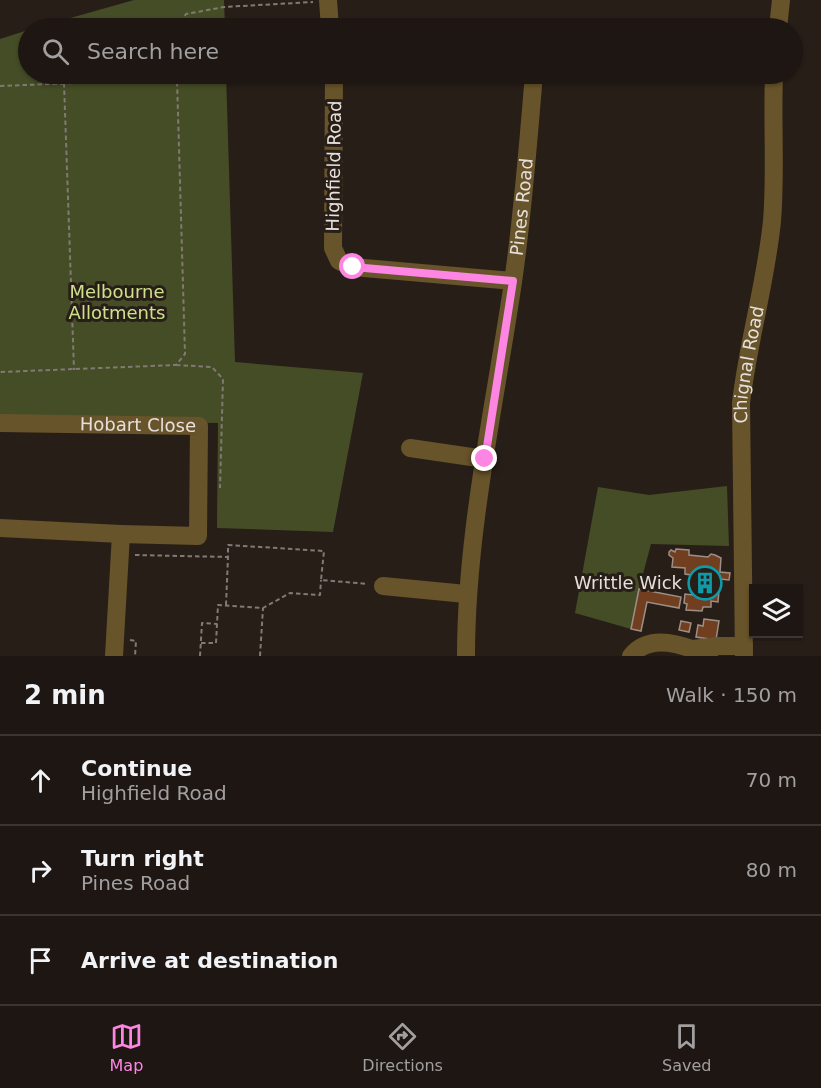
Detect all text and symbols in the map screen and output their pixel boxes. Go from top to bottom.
search box [18,18,803,84]
icon: search [39,35,72,68]
text: Search here [87,39,219,64]
street label: Highfield Road [322,100,345,232]
street label: Pines Road [506,157,537,257]
route start [339,253,365,279]
park label: Melbourne Allotments [69,281,165,323]
street label: Chignal Road [730,304,768,424]
street label: Hobart Close [80,413,196,436]
route end [471,445,497,471]
building icon: Writtle Wick [687,565,723,601]
place label: Writtle Wick [574,572,683,593]
map controls [749,584,803,638]
button: layers [749,584,803,638]
text: 2 min [24,680,106,710]
text: Walk · 150 m [666,683,797,707]
text: Continue [81,756,192,781]
icon: ahead [24,764,57,797]
text: 70 m [746,768,797,792]
text: Highfield Road [81,781,227,805]
text: Turn right [81,846,204,871]
icon: right [24,854,57,887]
text: 80 m [746,858,797,882]
text: Pines Road [81,871,190,895]
icon: arrive [24,944,57,977]
text: Arrive at destination [81,948,338,973]
tab: Map [110,1020,143,1075]
tab: Directions [362,1020,443,1075]
tab: Saved [662,1020,711,1075]

